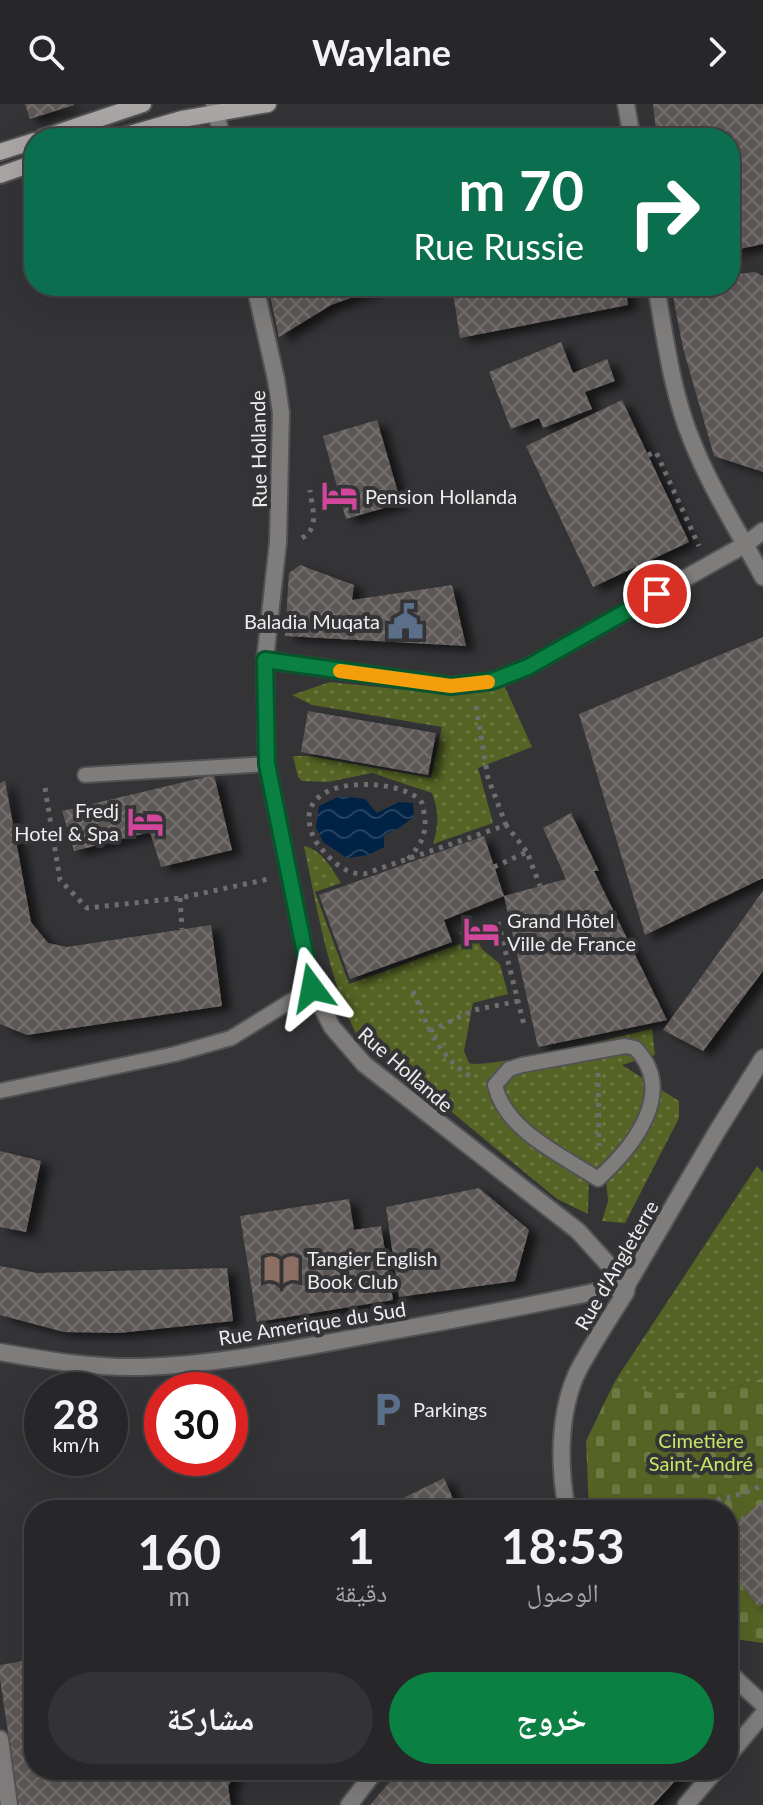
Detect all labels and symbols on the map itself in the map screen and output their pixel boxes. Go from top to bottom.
street label: Rue Hollande [245,390,271,508]
hotel icon: Pension Hollanda [320,477,358,515]
place label: Pension Hollanda [365,484,517,508]
pin [623,560,691,628]
public building icon: Baladia Muqata [387,602,425,640]
place label: Baladia Muqata [244,609,380,633]
place label: Fredj Hotel & Spa [14,798,119,845]
hotel icon: Fredj Hotel & Spa [126,803,164,841]
place label: Grand Hôtel Ville de France [507,908,636,955]
hotel icon: Grand Hôtel Ville de France [462,913,500,951]
position arrow [270,946,354,1030]
street label: Rue Hollande [354,1021,458,1117]
street label: Rue d'Angleterre [569,1196,663,1334]
place label: Tangier English Book Club [307,1246,438,1293]
library icon: Tangier English Book Club [262,1250,300,1288]
street label: Rue Amerique du Sud [217,1296,407,1350]
speed limit sign: 30 [144,1372,248,1476]
parking icon: Parkings [368,1390,406,1428]
place label: Parkings [413,1397,487,1421]
park label: Cimetière Saint-André [649,1428,753,1475]

